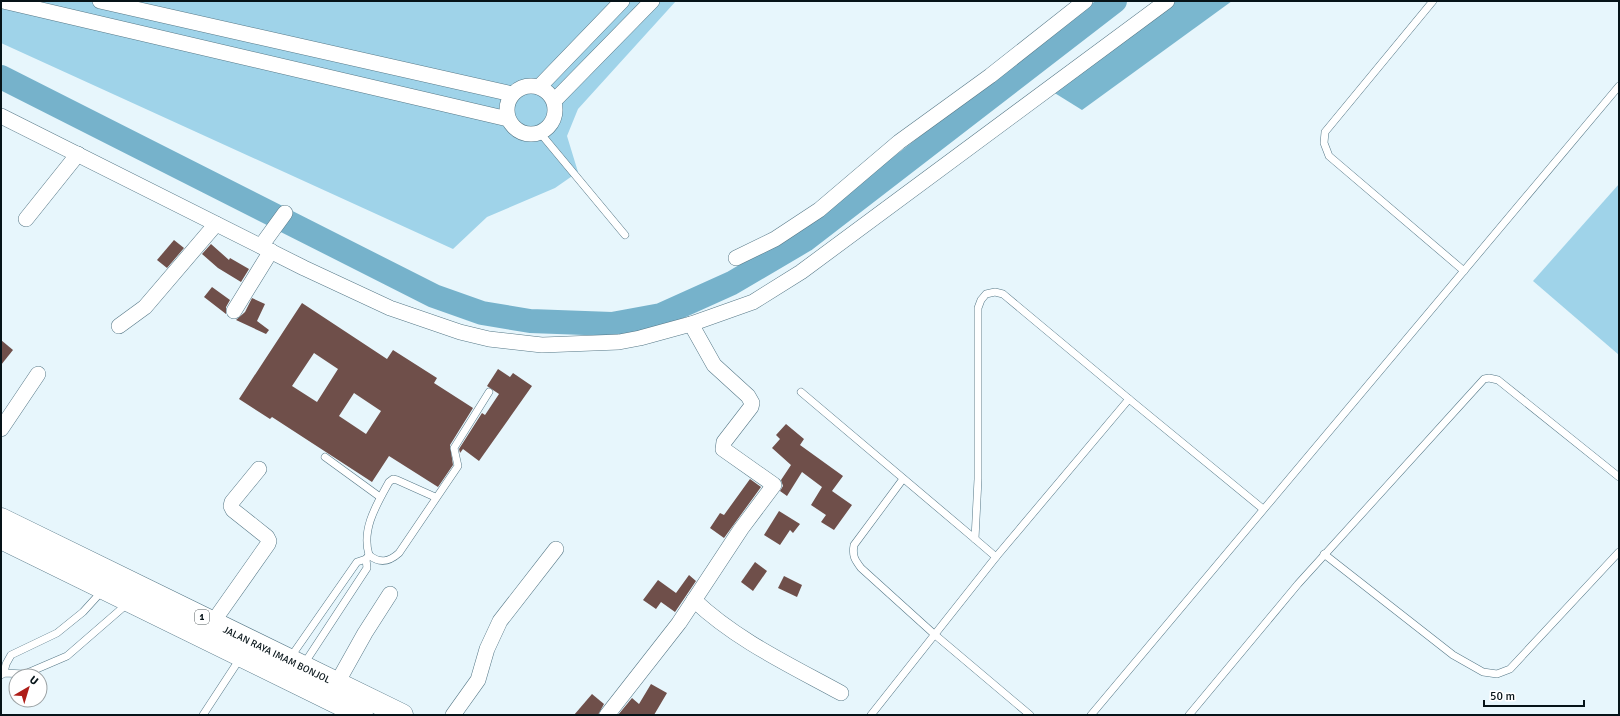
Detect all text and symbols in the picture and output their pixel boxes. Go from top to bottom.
road number: 1 [195,610,209,624]
street label: JALAN RAYA IMAM BONJOL [221,624,332,686]
north arrow [8,668,48,708]
text: U [27,673,41,688]
scale bar [1484,682,1584,708]
text: 50 m [1490,689,1515,704]

